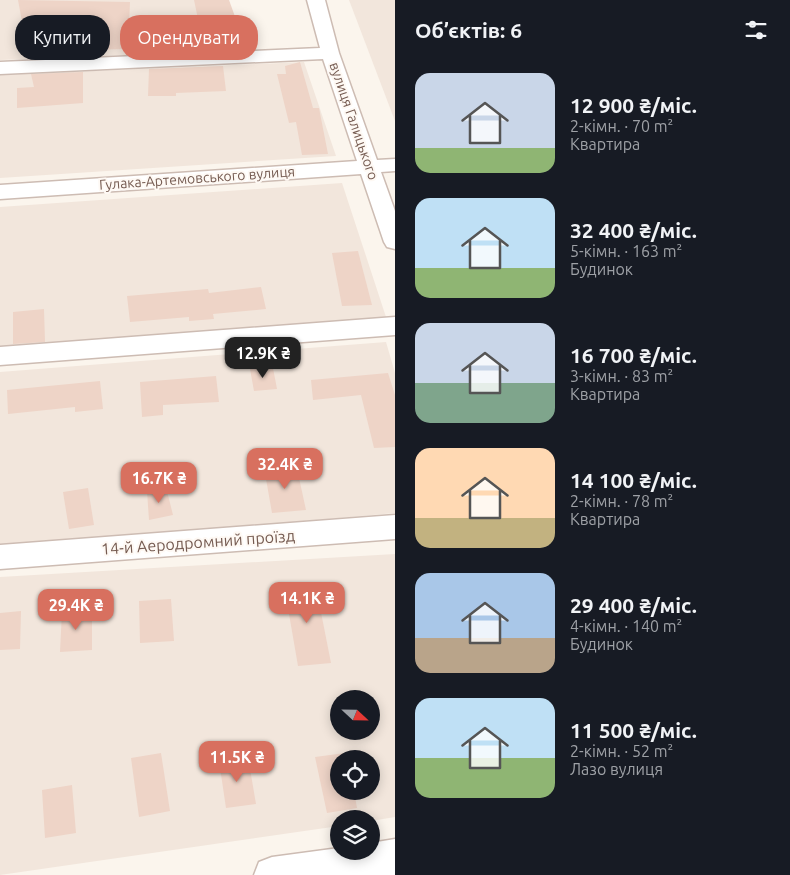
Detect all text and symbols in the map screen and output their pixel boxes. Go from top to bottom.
chip: Купити [15,15,110,60]
chip: Орендувати [120,15,258,60]
icon: filters [742,16,770,44]
text: Об’єктів: 6 [415,18,522,42]
street label: вулиця Галицького [326,60,382,182]
icon: home [455,93,515,153]
text: 12 900 ₴/міс. [570,93,697,117]
text: 2-кімн. · 70 m² [570,117,673,135]
text: Квартира [570,135,640,153]
street label: Гулака-Артемовського вулиця [99,163,295,193]
icon: home [455,218,515,278]
text: 32 400 ₴/міс. [570,218,697,242]
text: 5-кімн. · 163 m² [570,242,682,260]
text: Будинок [570,260,633,278]
pin: 12.9K ₴ [217,336,309,379]
icon: home [455,343,515,403]
text: 16 700 ₴/міс. [570,343,697,367]
text: 12.9K ₴ [236,344,290,362]
text: 3-кімн. · 83 m² [570,367,673,385]
text: Квартира [570,385,640,403]
pin: 32.4K ₴ [239,448,331,490]
text: 32.4K ₴ [258,455,312,473]
pin: 16.7K ₴ [113,462,205,504]
icon: home [455,468,515,528]
text: 14 100 ₴/міс. [570,468,697,492]
text: 16.7K ₴ [132,469,186,487]
text: 2-кімн. · 78 m² [570,492,673,510]
text: Квартира [570,510,640,528]
street label: 14-й Аеродромний проїзд [100,526,296,558]
pin: 14.1K ₴ [261,582,353,624]
pin: 29.4K ₴ [30,588,122,631]
text: 14.1K ₴ [280,589,334,607]
icon: home [455,593,515,653]
text: 29 400 ₴/міс. [570,593,697,617]
text: 29.4K ₴ [49,596,103,614]
text: 4-кімн. · 140 m² [570,617,682,635]
text: Будинок [570,635,633,653]
north arrow [330,690,380,740]
map controls [330,690,380,860]
icon: home [455,718,515,778]
text: 11 500 ₴/міс. [570,718,697,742]
pin: 11.5K ₴ [191,740,283,783]
text: 2-кімн. · 52 m² [570,742,673,760]
text: 11.5K ₴ [210,748,264,766]
button: locate [330,750,380,800]
text: Лазо вулиця [570,760,663,778]
button: layers [330,810,380,860]

